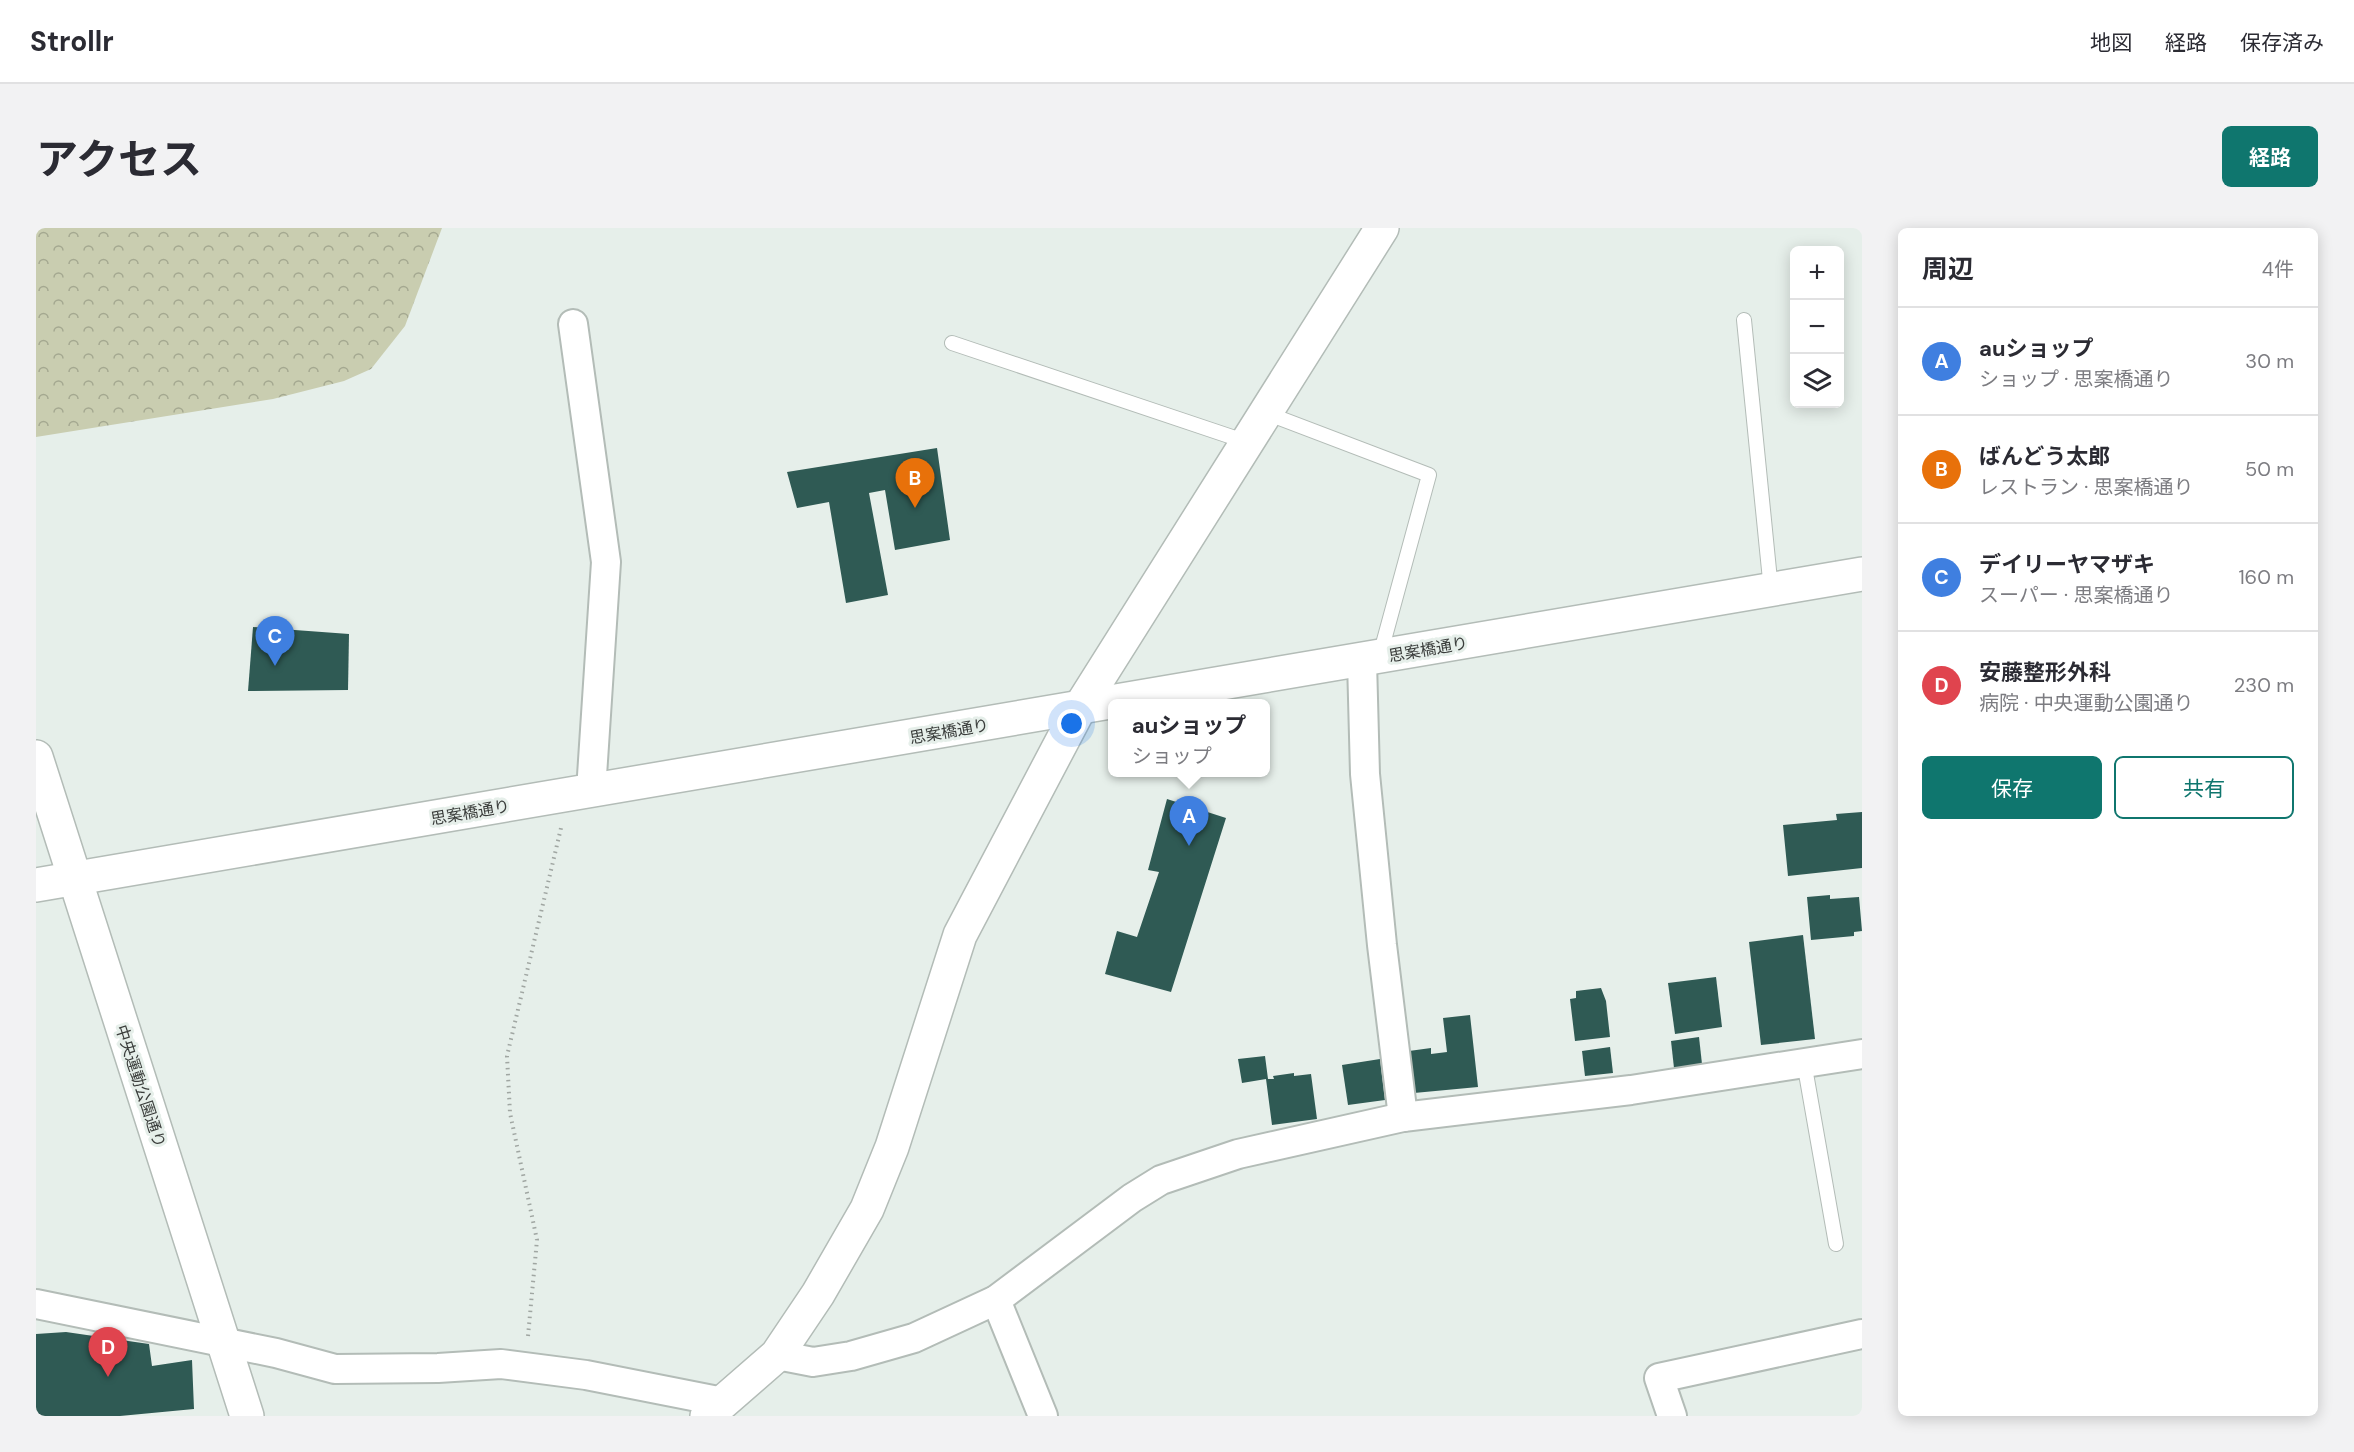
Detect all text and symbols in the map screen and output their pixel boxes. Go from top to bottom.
text: Strollr [30,23,114,60]
text: 地図 [2090,29,2132,57]
text: 経路 [2165,29,2207,57]
text: 保存済み [2240,29,2324,57]
button: 経路 [2222,126,2318,187]
text: アクセス [36,132,202,187]
map controls [1790,246,1844,408]
button: + [1790,246,1844,300]
text: 周辺 [1922,252,1974,286]
text: 4件 [2262,256,2294,282]
button: − [1790,300,1844,354]
text: auショップ [1979,334,2093,363]
text: A [1934,348,1949,374]
text: 30 m [2245,348,2294,374]
button: layers [1790,354,1844,408]
text: ショップ · 思案橋通り [1979,366,2174,392]
text: ばんどう太郎 [1979,442,2110,471]
text: B [1935,456,1948,482]
text: 50 m [2245,456,2294,482]
pin: B [896,458,934,508]
text: レストラン · 思案橋通り [1979,474,2194,500]
text: デイリーヤマザキ [1979,550,2155,579]
text: C [1934,564,1949,590]
text: 160 m [2238,564,2294,590]
text: スーパー · 思案橋通り [1979,582,2173,608]
pin: C [256,616,294,666]
street label: 思案橋通り [1387,632,1469,667]
text: 安藤整形外科 [1979,658,2111,687]
text: D [1934,672,1949,698]
text: 230 m [2234,672,2294,698]
text: 病院 · 中央運動公園通り [1979,690,2194,716]
popup [1108,699,1270,777]
your location [1057,709,1086,738]
text: auショップ [1132,711,1246,740]
street label: 思案橋通り [908,714,990,749]
text: ショップ [1132,743,1212,769]
button: 保存 [1922,756,2102,819]
button: 共有 [2114,756,2294,819]
street label: 思案橋通り [429,795,511,830]
pin: A [1170,796,1208,846]
street label: 中央運動公園通り [111,1022,170,1150]
pin: D [88,1328,128,1377]

